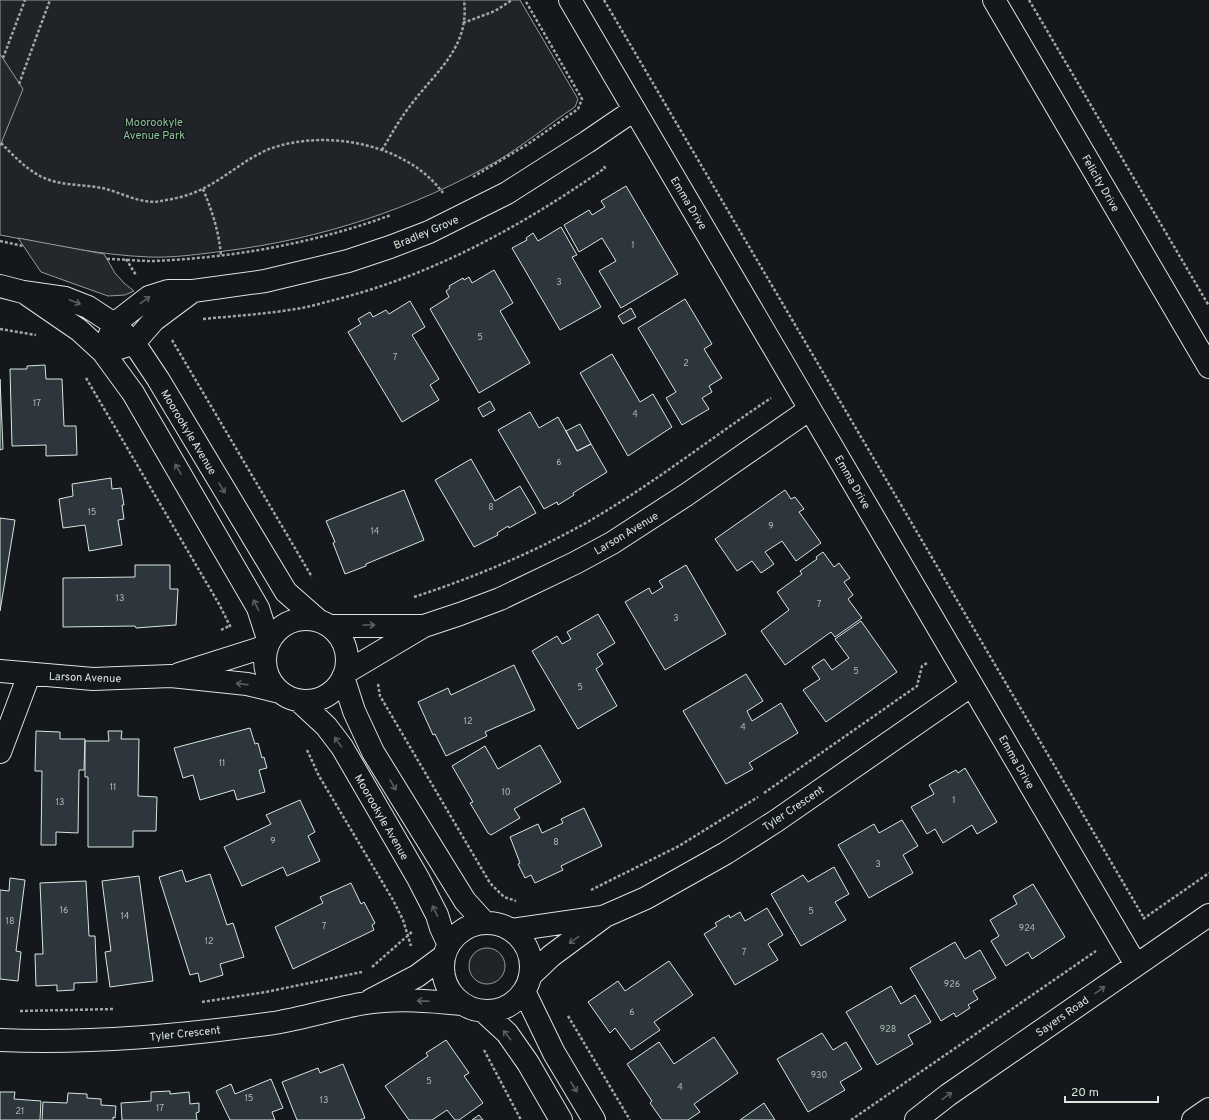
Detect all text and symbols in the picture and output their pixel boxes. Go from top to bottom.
park label: Moorookyle Avenue Park [123,116,185,143]
street label: Felicity Drive [1078,152,1122,215]
street label: Emma Drive [667,174,710,233]
street label: Bradley Grove [392,213,461,253]
house number: 1 [631,240,635,251]
house number: 3 [556,277,562,288]
one-way arrow [139,296,150,304]
one-way arrow [69,299,81,307]
house number: 5 [477,332,483,343]
house number: 7 [393,352,398,363]
house number: 2 [683,358,689,369]
street label: Moorookyle Avenue [157,387,219,478]
house number: 17 [33,398,41,409]
house number: 4 [632,409,638,420]
street label: Emma Drive [831,453,873,512]
house number: 6 [556,457,562,468]
one-way arrow [174,464,182,475]
one-way arrow [219,482,227,494]
house number: 8 [488,502,494,513]
house number: 15 [88,507,96,518]
street label: Larson Avenue [592,509,661,559]
house number: 9 [768,521,774,532]
house number: 14 [371,526,380,537]
house number: 13 [116,593,124,604]
one-way arrow [252,599,259,611]
house number: 7 [817,599,822,610]
house number: 3 [673,613,679,624]
one-way arrow [362,621,375,629]
house number: 5 [853,666,859,677]
street label: Larson Avenue [48,670,122,686]
one-way arrow [236,680,249,688]
house number: 5 [577,682,583,693]
house number: 12 [464,716,472,727]
house number: 4 [740,722,746,733]
street label: Emma Drive [995,733,1037,792]
one-way arrow [334,736,342,747]
house number: 11 [219,758,225,769]
street label: Moorookyle Avenue [351,772,411,863]
one-way arrow [390,779,398,791]
house number: 11 [110,782,116,793]
street label: Tyler Crescent [760,783,827,835]
house number: 10 [501,787,511,798]
house number: 1 [952,795,956,806]
house number: 13 [56,797,64,808]
house number: 9 [270,836,276,847]
house number: 8 [553,837,559,848]
house number: 3 [875,859,881,870]
house number: 16 [60,905,68,916]
one-way arrow [431,905,438,917]
house number: 5 [808,906,814,917]
house number: 14 [121,911,130,922]
house number: 18 [6,916,14,927]
house number: 7 [322,921,327,932]
house number: 924 [1019,923,1036,934]
house number: 12 [205,936,213,947]
one-way arrow [569,936,580,944]
house number: 7 [742,947,747,958]
house number: 926 [944,979,960,990]
one-way arrow [1094,986,1105,994]
street label: Sayers Road [1033,993,1092,1040]
one-way arrow [417,997,430,1005]
house number: 6 [629,1007,635,1018]
street label: Tyler Crescent [149,1023,221,1045]
house number: 928 [880,1024,896,1035]
one-way arrow [503,1030,512,1041]
house number: 930 [811,1070,827,1081]
house number: 5 [426,1076,432,1087]
scale bar [1065,1078,1158,1104]
one-way arrow [570,1081,578,1093]
house number: 4 [677,1082,683,1093]
text: 20 m [1071,1085,1099,1101]
one-way arrow [941,1092,952,1100]
house number: 15 [245,1093,253,1104]
house number: 13 [320,1095,328,1106]
house number: 17 [156,1103,164,1114]
house number: 21 [16,1106,24,1117]

